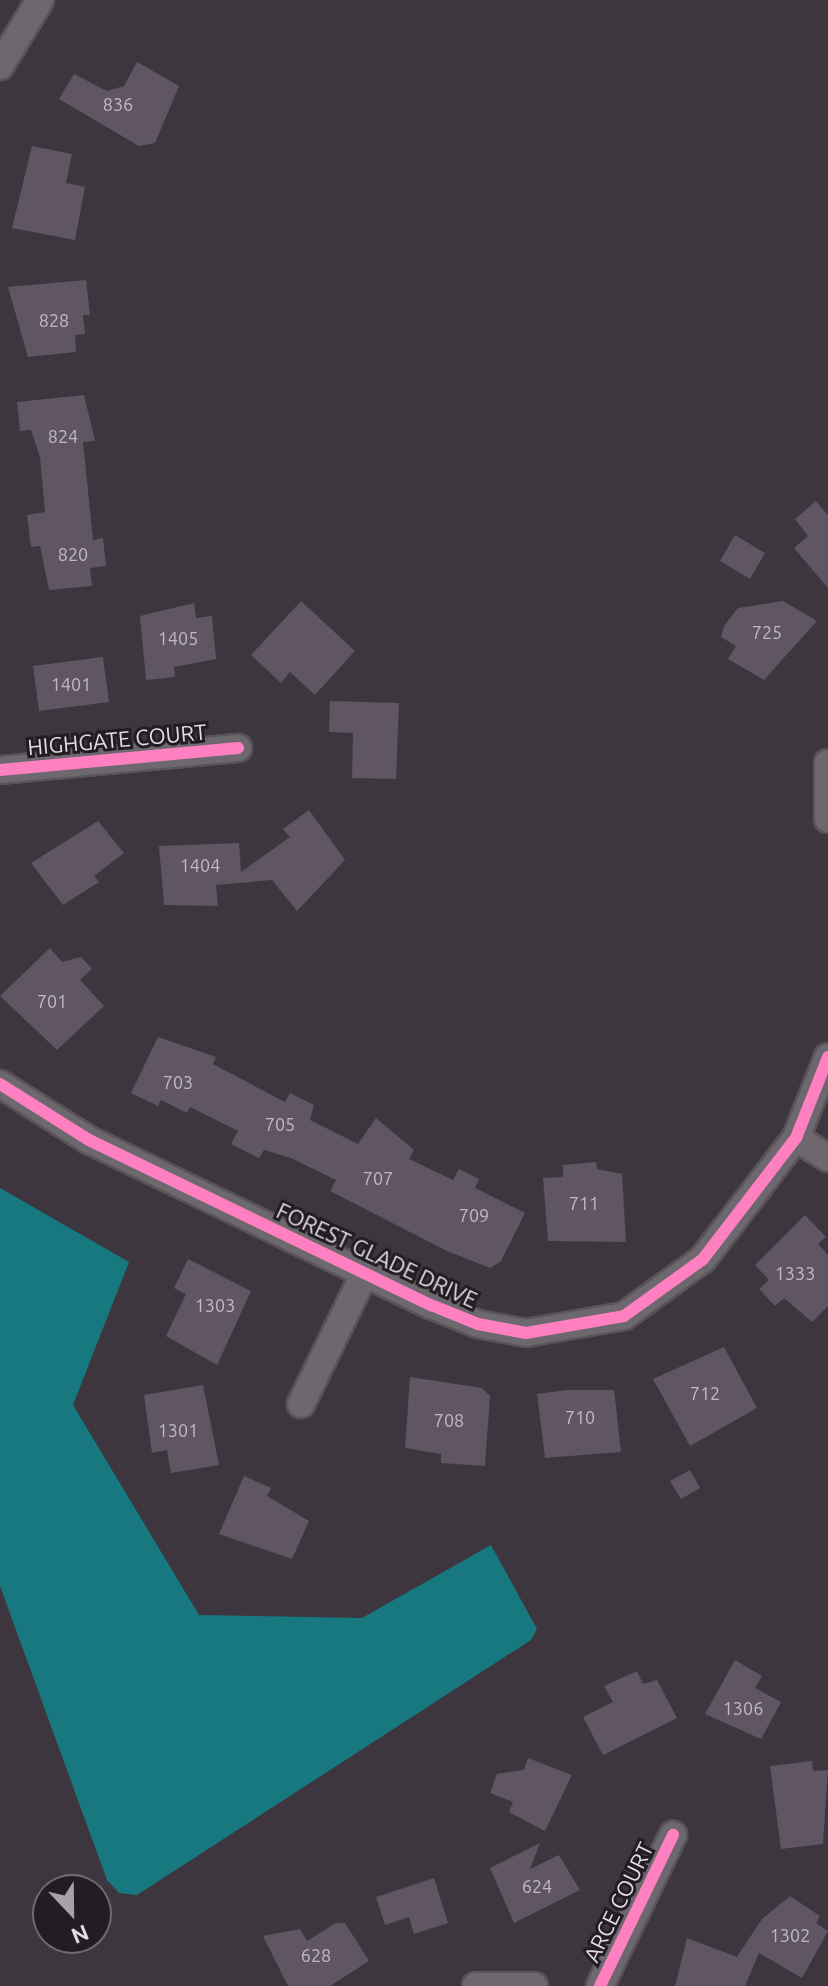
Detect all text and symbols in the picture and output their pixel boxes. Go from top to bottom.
house number: 836 [103,93,133,115]
house number: 828 [39,309,69,331]
house number: 824 [48,425,78,447]
house number: 820 [58,543,88,565]
house number: 725 [752,621,782,643]
house number: 1405 [158,627,198,649]
house number: 1401 [51,673,91,695]
street label: HIGHGATE COURT [26,718,208,760]
house number: 1404 [180,854,220,876]
house number: 701 [37,990,67,1012]
house number: 703 [163,1071,193,1093]
house number: 705 [265,1113,295,1135]
house number: 707 [363,1167,393,1189]
house number: 711 [569,1192,599,1214]
street label: FOREST GLADE DRIVE [273,1197,481,1313]
house number: 709 [459,1204,489,1226]
house number: 1333 [775,1262,815,1284]
house number: 1303 [195,1294,235,1316]
house number: 712 [690,1382,720,1404]
house number: 710 [565,1406,595,1428]
house number: 708 [434,1409,464,1431]
house number: 1301 [158,1419,198,1441]
house number: 1306 [723,1697,763,1719]
street label: ARCE COURT [578,1838,658,1966]
north arrow [32,1874,112,1954]
house number: 624 [522,1875,552,1897]
text: N [68,1920,93,1950]
house number: 1302 [770,1924,810,1946]
house number: 628 [301,1944,331,1966]

